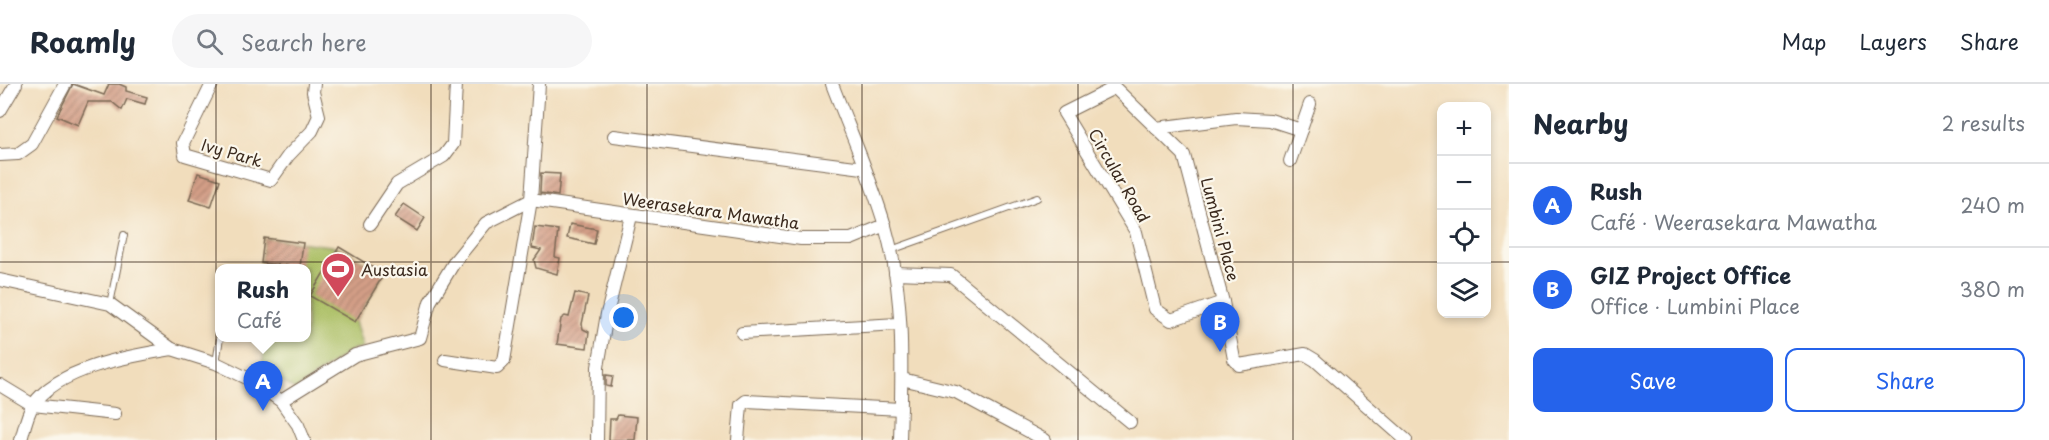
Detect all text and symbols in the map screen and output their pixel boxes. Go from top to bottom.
search box [172,14,592,68]
text: Roamly [30,20,136,63]
icon: search [193,25,226,58]
text: Search here [241,25,367,58]
text: Map [1782,25,1826,57]
text: Layers [1859,25,1927,57]
text: Share [1960,25,2019,57]
map controls [1437,102,1491,318]
button: + [1437,102,1491,156]
text: Nearby [1533,104,1628,143]
text: 2 results [1942,108,2025,138]
street label: Circular Road [1083,123,1157,227]
street label: Ivy Park [199,132,266,172]
button: − [1437,156,1491,210]
text: Rush [1590,174,1643,207]
street label: Lumbini Place [1196,175,1246,283]
street label: Weerasekara Mawatha [621,186,801,234]
text: A [1545,190,1560,220]
text: 240 m [1960,190,2025,220]
text: Café · Weerasekara Mawatha [1590,207,1877,237]
button: locate [1437,210,1491,264]
sports icon: Austasia [320,251,356,298]
place label: Austasia [361,257,428,281]
text: GIZ Project Office [1590,258,1791,291]
popup [215,264,311,342]
button: layers [1437,264,1491,318]
text: Rush [237,272,289,305]
text: B [1546,274,1559,304]
text: 380 m [1959,274,2025,304]
text: Office · Lumbini Place [1590,291,1800,321]
pin: B [1200,302,1240,352]
your location [609,303,638,332]
text: Café [237,305,282,335]
button: Save [1533,348,1773,412]
button: Share [1785,348,2025,412]
pin: A [244,362,282,411]

